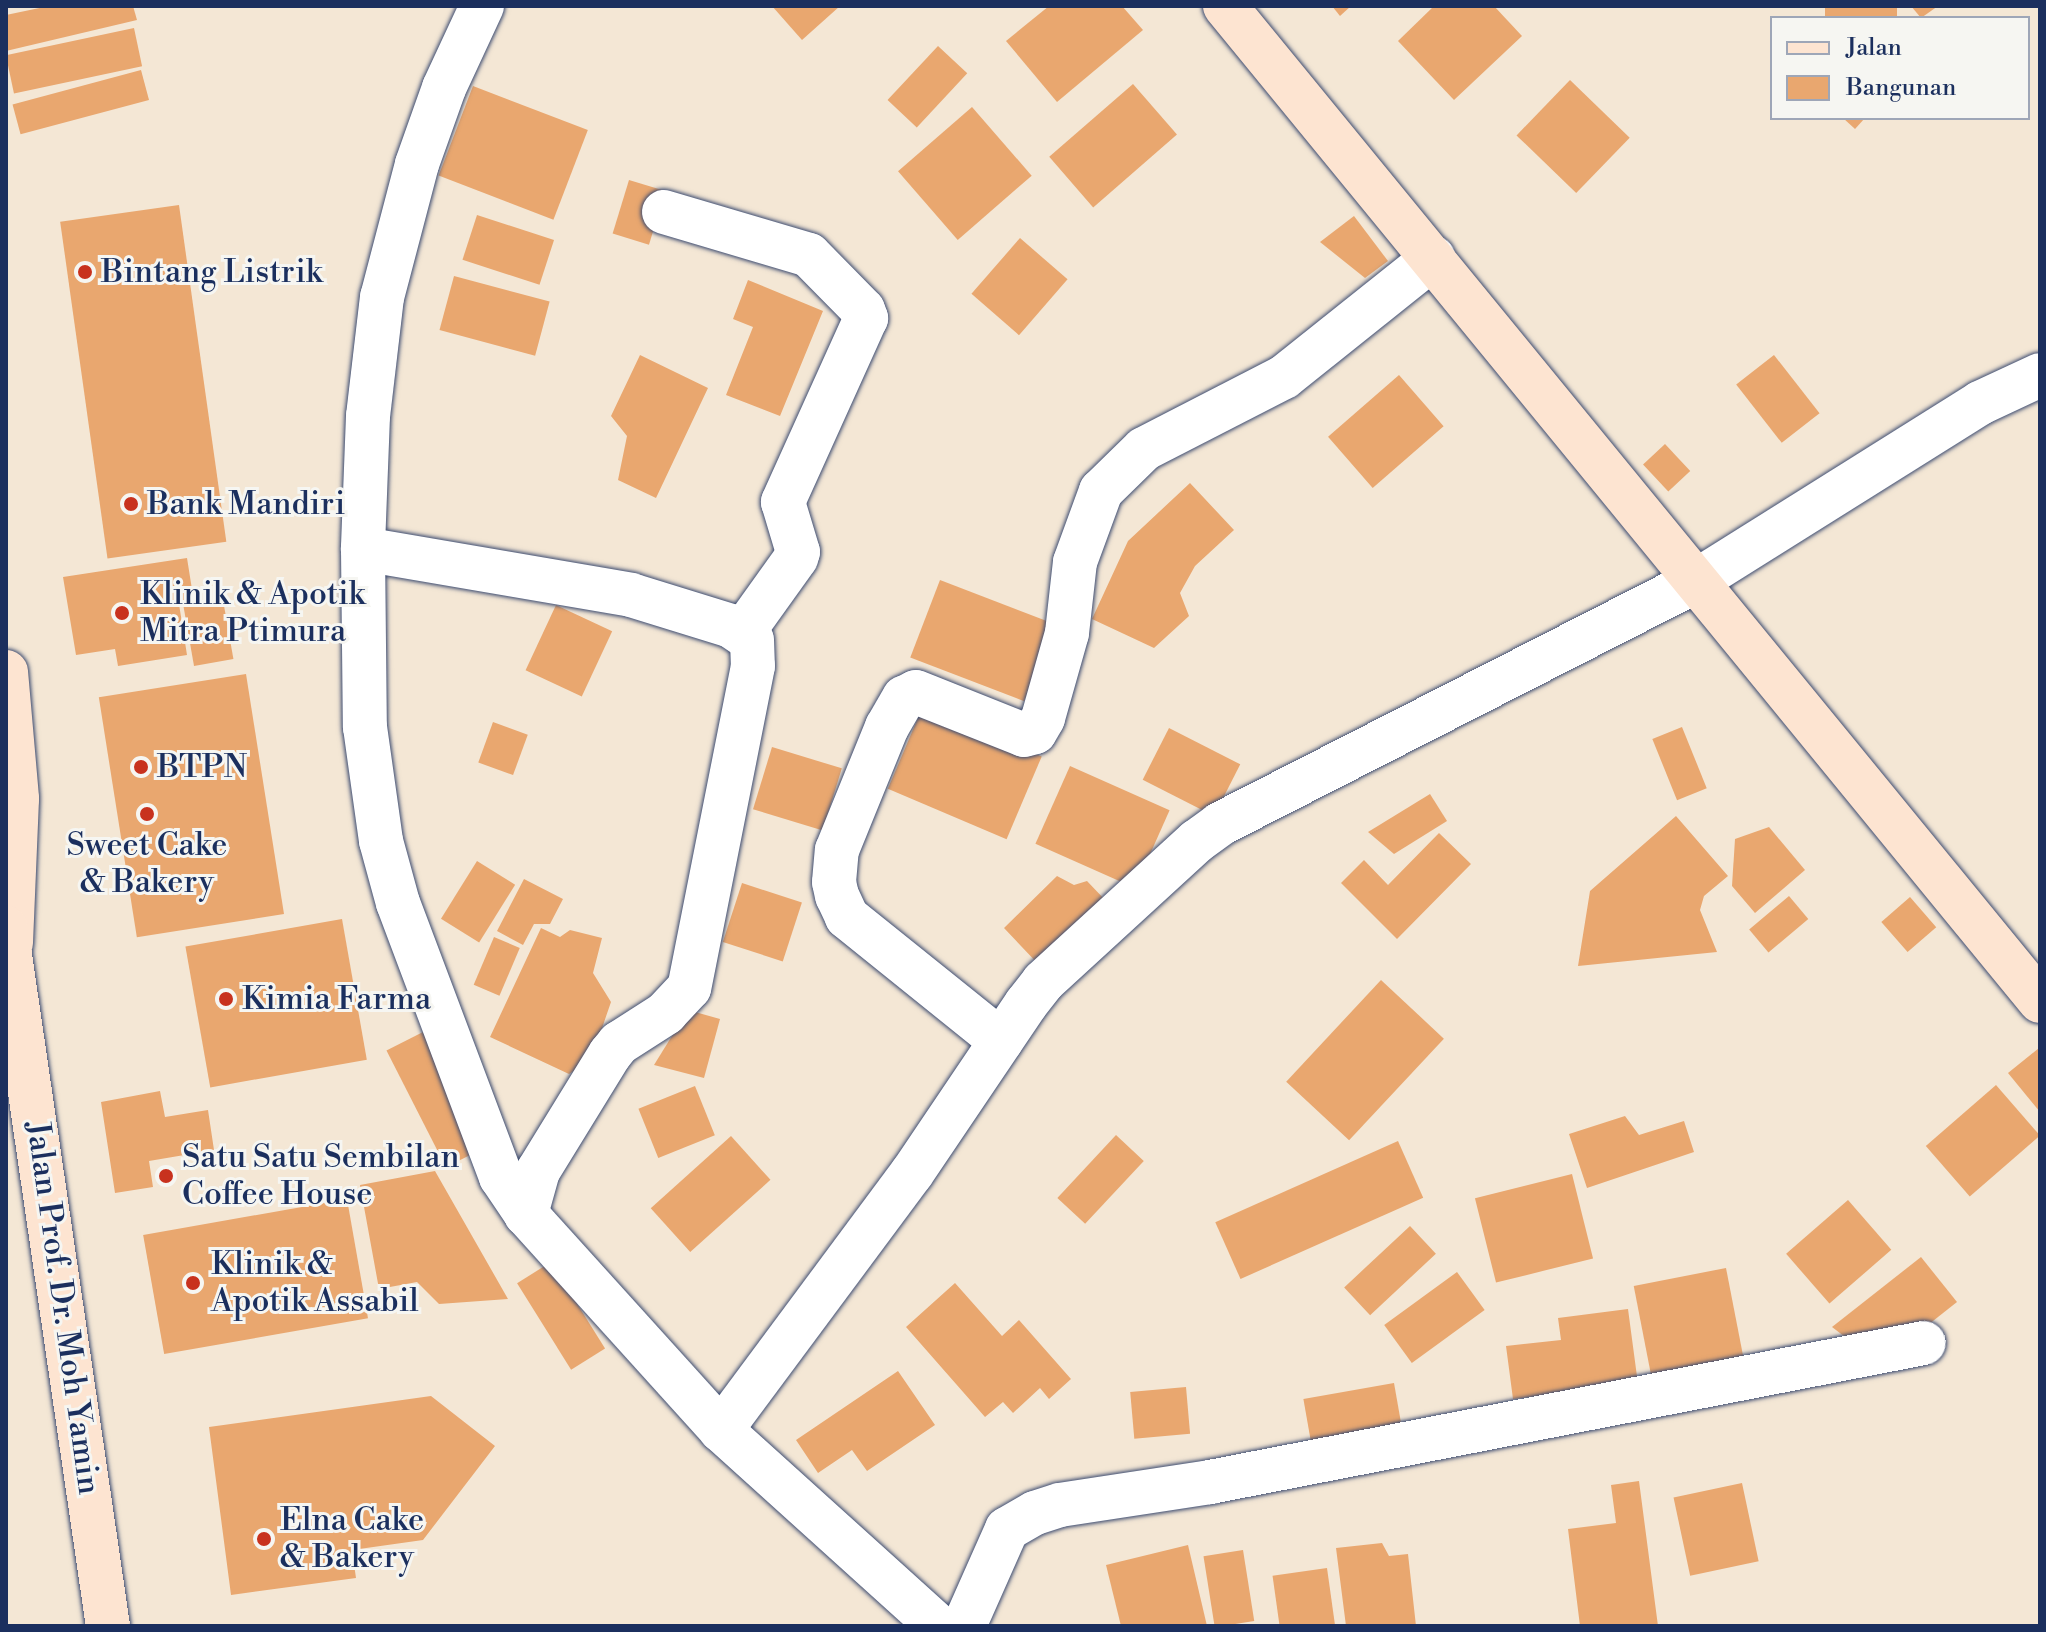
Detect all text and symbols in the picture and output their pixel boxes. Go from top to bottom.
legend [1770,16,2030,120]
text: Jalan [1846,33,1902,63]
text: Bangunan [1846,73,1956,103]
place label: Bintang Listrik [101,253,322,291]
marker: Bintang Listrik [76,263,94,281]
place label: Bank Mandiri [147,485,345,523]
marker: Bank Mandiri [122,495,140,513]
place label: Klinik & Apotik Mitra Ptimura [140,576,365,651]
marker: Klinik & Apotik Mitra Ptimura [111,602,133,624]
place label: BTPN [157,748,247,786]
marker: BTPN [132,758,150,776]
marker: Sweet Cake & Bakery [138,805,156,823]
place label: Sweet Cake & Bakery [67,827,227,902]
place label: Kimia Farma [242,980,431,1018]
marker: Kimia Farma [217,990,235,1008]
street label: Jalan Prof. Dr. Moh Yamin [18,1119,108,1497]
place label: Satu Satu Sembilan Coffee House [182,1139,460,1214]
marker: Satu Satu Sembilan Coffee House [157,1167,175,1185]
place label: Klinik & Apotik Assabil [211,1246,419,1321]
marker: Klinik & Apotik Assabil [182,1272,204,1294]
place label: Elna Cake & Bakery [280,1502,424,1577]
marker: Elna Cake & Bakery [255,1530,273,1548]

